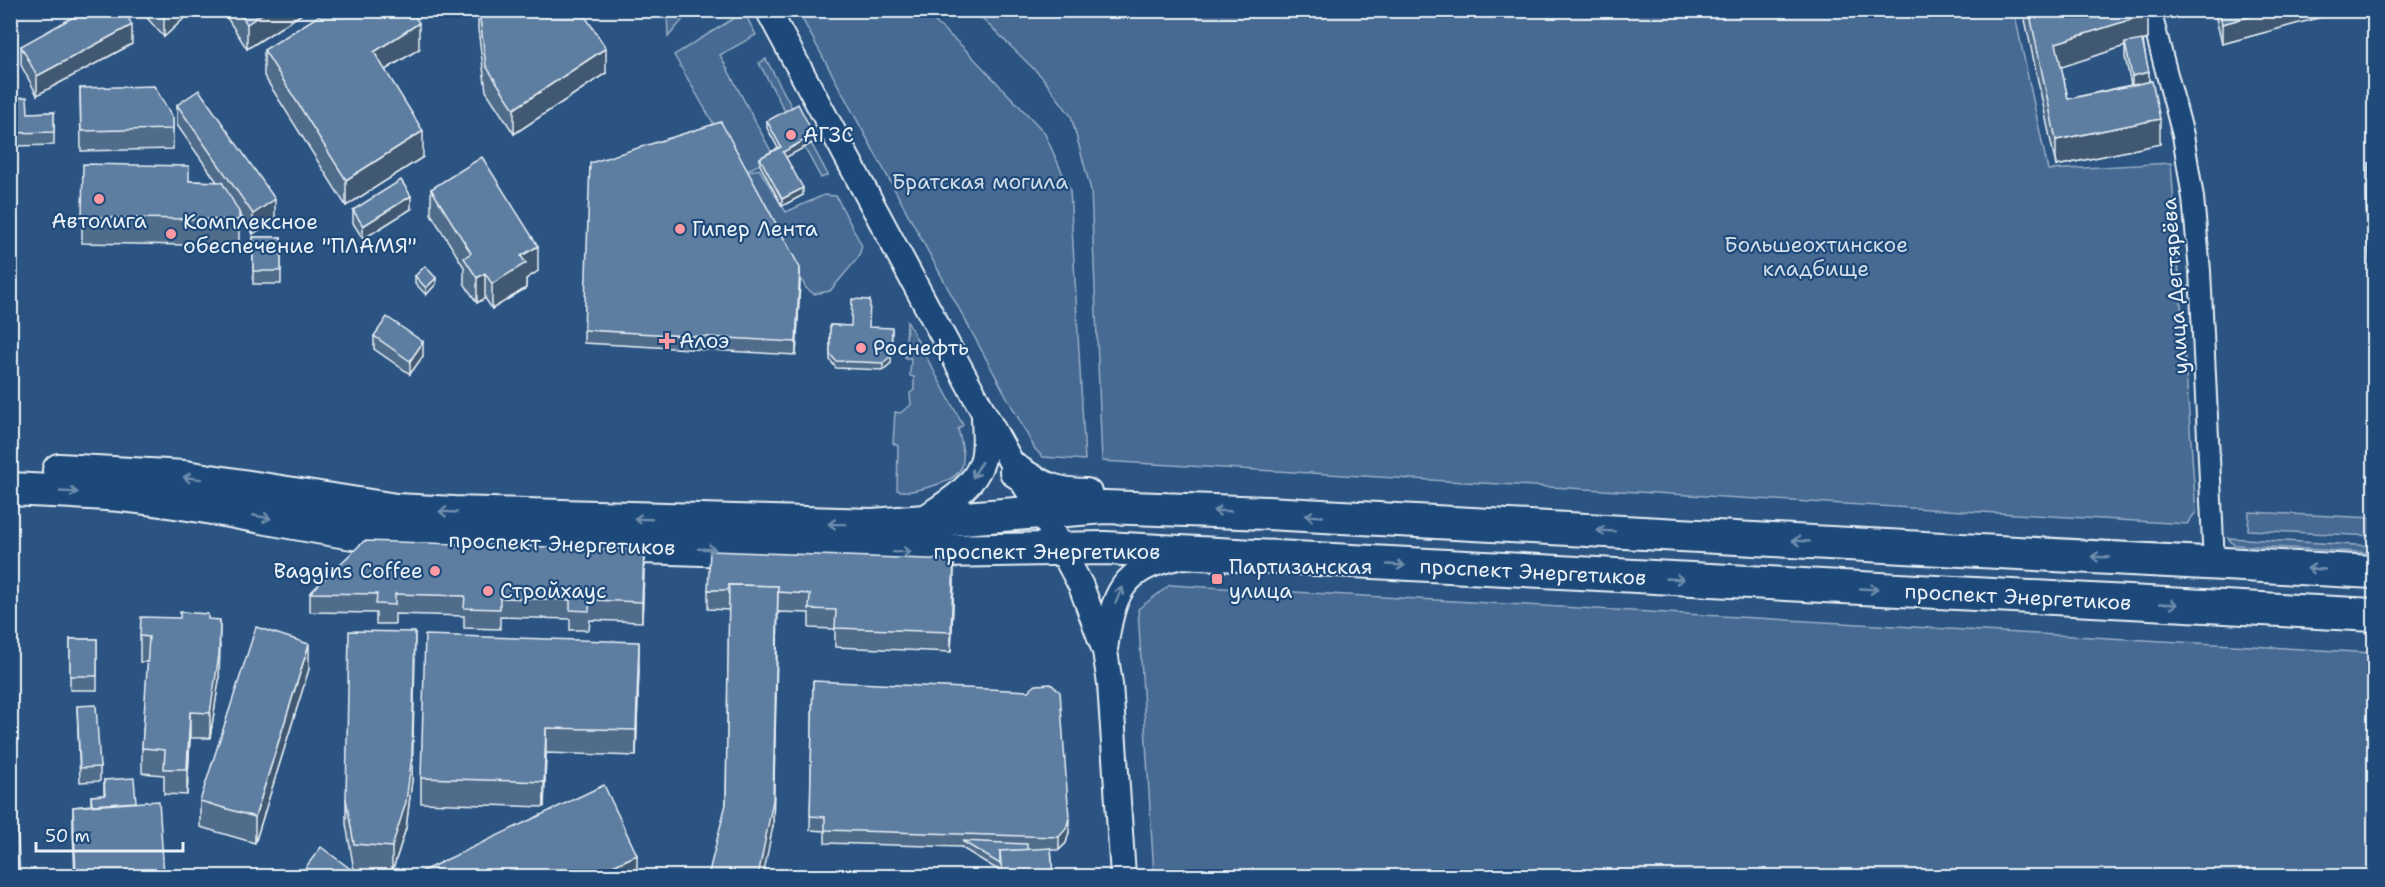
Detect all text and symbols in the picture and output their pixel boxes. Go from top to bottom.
place label: АГЗС [803,121,854,149]
marker: АГЗС [784,128,798,142]
park label: Братская могила [892,168,1068,196]
marker: Автолига [92,192,106,206]
street label: улица Дегтярёва [2155,197,2195,375]
place label: Автолига [51,207,147,235]
place label: Комплексное обеспечение "ПЛАМЯ" [183,208,417,260]
place label: Гипер Лента [692,215,818,243]
marker: Гипер Лента [673,222,687,236]
marker: Комплексное обеспечение "ПЛАМЯ" [164,227,178,241]
park label: Большеохтинское кладбище [1724,231,1908,283]
place label: Алоэ [679,327,729,355]
marker: Алоэ [660,334,674,348]
place label: Роснефть [873,334,969,362]
marker: Роснефть [854,341,868,355]
one-way arrow [971,461,983,478]
one-way arrow [183,473,203,484]
one-way arrow [58,487,78,498]
one-way arrow [1213,506,1233,517]
one-way arrow [438,507,458,518]
one-way arrow [1305,510,1325,521]
one-way arrow [252,512,271,523]
one-way arrow [633,513,653,524]
one-way arrow [828,518,848,530]
one-way arrow [1597,525,1617,536]
street label: проспект Энергетиков [448,526,676,562]
one-way arrow [1791,536,1811,547]
street label: проспект Энергетиков [934,538,1160,566]
one-way arrow [697,544,717,555]
one-way arrow [892,546,912,558]
street label: проспект Энергетиков [1419,552,1647,592]
one-way arrow [2091,552,2111,563]
place label: Партизанская улица [1229,553,1372,605]
place label: Baggins Coffee [273,557,423,585]
one-way arrow [1385,559,1405,570]
one-way arrow [2307,563,2327,574]
marker: Baggins Coffee [428,564,442,578]
marker: Партизанская улица [1210,572,1224,586]
one-way arrow [1664,574,1684,585]
place label: Стройхаус [500,577,607,605]
street label: проспект Энергетиков [1904,577,2132,617]
marker: Стройхаус [481,584,495,598]
one-way arrow [1859,584,1879,595]
one-way arrow [1114,586,1126,604]
one-way arrow [2158,599,2178,610]
scale bar [36,815,183,853]
text: 50 m [45,824,90,848]

